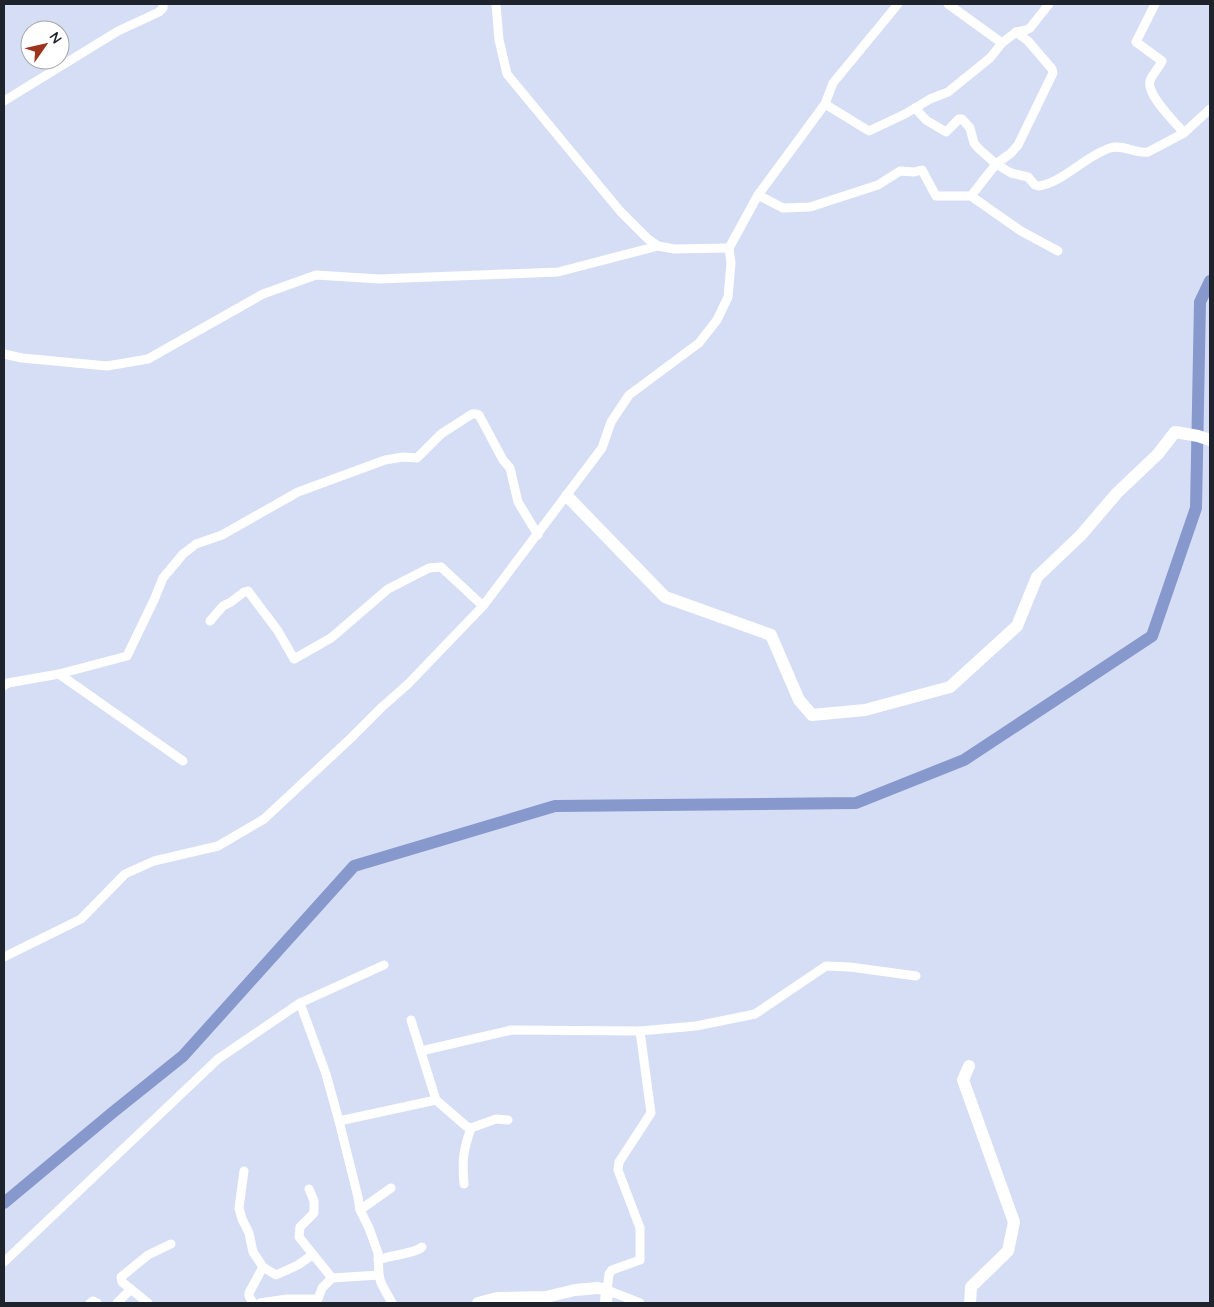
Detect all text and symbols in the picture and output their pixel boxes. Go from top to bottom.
north arrow [20,20,70,70]
text: N [45,28,66,47]

